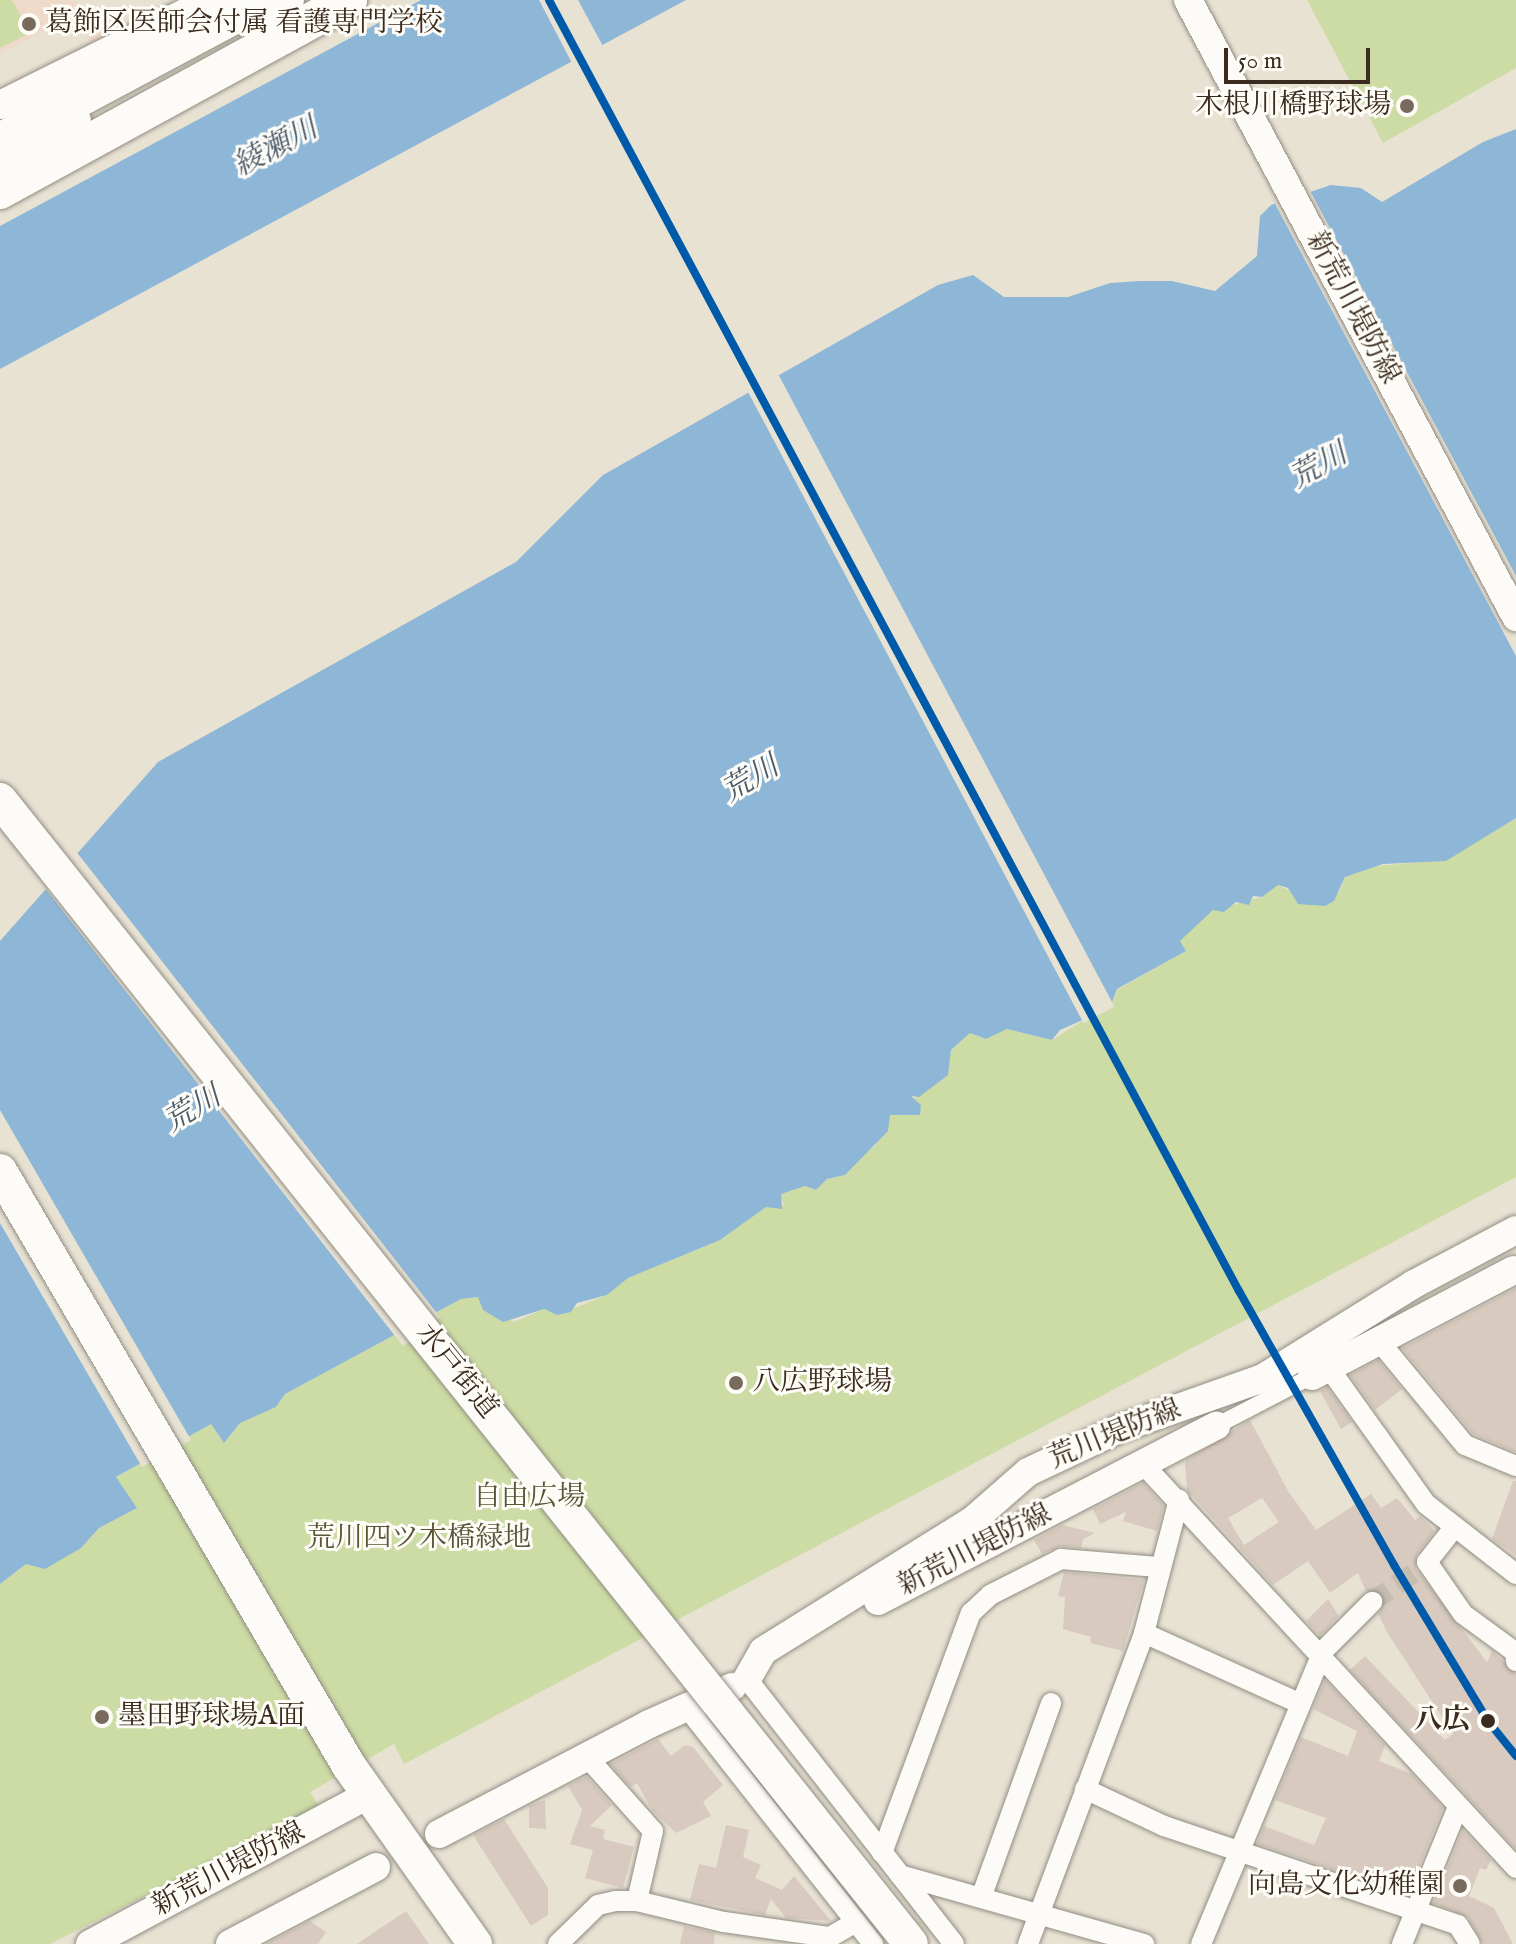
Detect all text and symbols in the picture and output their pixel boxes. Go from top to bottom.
place label: 葛飾区医師会付属 看護専門学校 [45,7,443,41]
marker: 葛飾区医師会付属 看護専門学校 [20,15,38,33]
scale bar [1228,32,1374,82]
text: 50 m [1238,46,1282,77]
place label: 木根川橋野球場 [1195,89,1391,123]
marker: 木根川橋野球場 [1398,97,1416,115]
water label: 綾瀬川 [228,111,324,185]
street label: 新荒川堤防線 [1298,226,1406,390]
water label: 荒川 [1284,437,1354,497]
water label: 荒川 [716,749,786,811]
water label: 荒川 [158,1079,228,1141]
street label: 水戸街道 [408,1318,504,1426]
place label: 八広野球場 [752,1366,892,1400]
marker: 八広野球場 [727,1374,745,1392]
street label: 荒川堤防線 [1044,1393,1186,1477]
park label: 自由広場 [473,1481,585,1515]
street label: 新荒川堤防線 [893,1498,1057,1604]
park label: 荒川四ツ木橋緑地 [307,1522,531,1556]
place label: 墨田野球場A面 [118,1700,305,1734]
place label: 八広 [1414,1704,1470,1738]
marker: 墨田野球場A面 [93,1708,111,1726]
marker: 八広 [1477,1710,1499,1732]
street label: 新荒川堤防線 [147,1816,311,1924]
place label: 向島文化幼稚園 [1248,1869,1444,1903]
marker: 向島文化幼稚園 [1451,1877,1469,1895]

